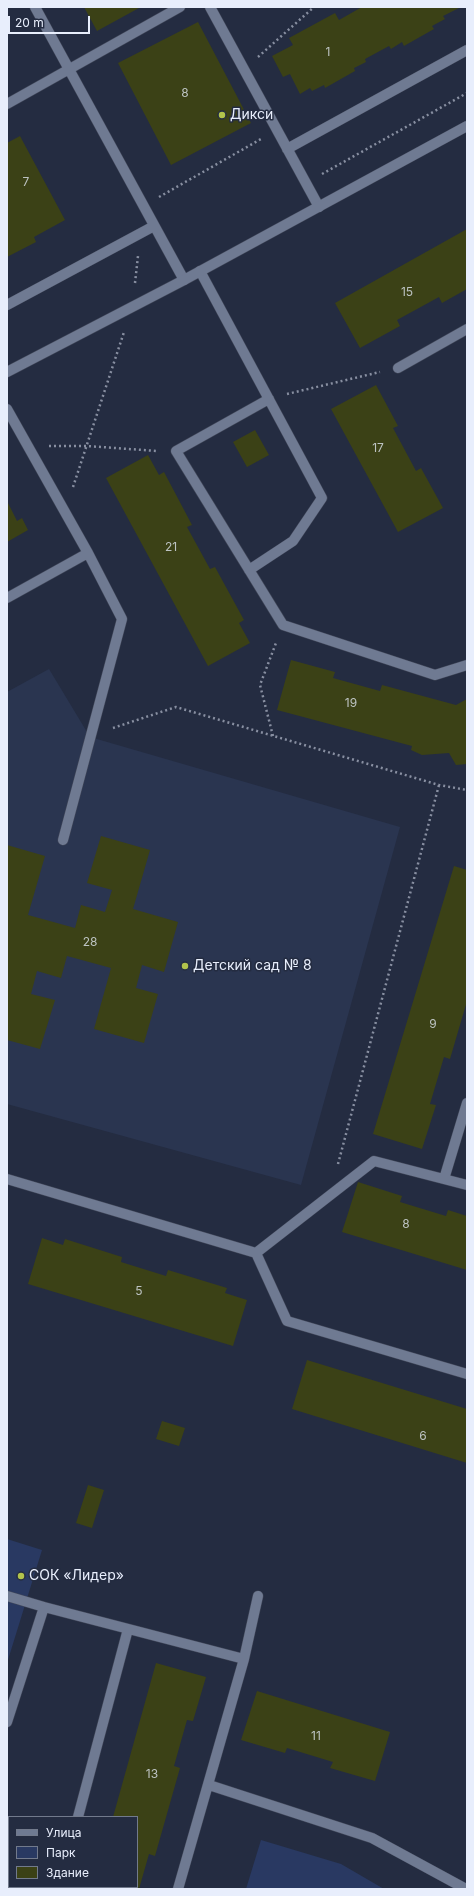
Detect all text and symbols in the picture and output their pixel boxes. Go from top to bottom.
scale bar [10,8,92,34]
text: 20 m [15,15,44,30]
house number: 1 [326,45,330,59]
house number: 8 [181,86,189,100]
place label: Дикси [230,107,273,123]
marker: Дикси [217,110,227,120]
house number: 7 [23,175,29,189]
house number: 15 [401,285,413,299]
house number: 17 [372,441,384,455]
house number: 21 [165,540,177,554]
house number: 19 [345,696,357,710]
house number: 28 [83,935,97,949]
place label: Детский сад № 8 [193,958,312,974]
marker: Детский сад № 8 [180,961,190,971]
house number: 9 [429,1017,437,1031]
house number: 8 [402,1217,410,1231]
house number: 5 [135,1284,143,1298]
house number: 6 [419,1429,427,1443]
place label: СОК «Лидер» [29,1568,124,1584]
marker: СОК «Лидер» [16,1571,26,1581]
house number: 11 [311,1729,321,1743]
house number: 13 [146,1767,158,1781]
legend [8,1816,138,1888]
text: Улица [46,1825,81,1840]
text: Парк [46,1845,76,1860]
text: Здание [46,1865,89,1880]

